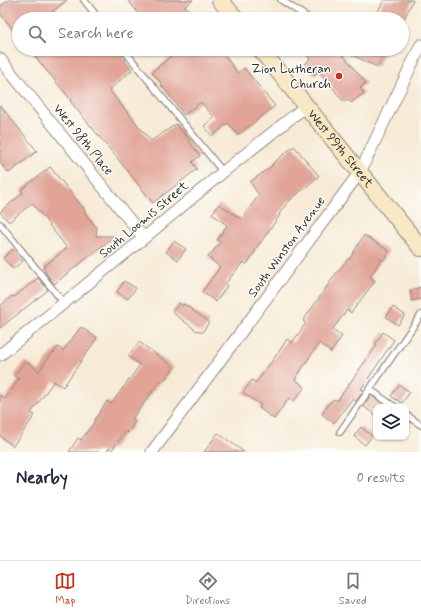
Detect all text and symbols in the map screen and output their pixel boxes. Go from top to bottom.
search box [12,12,409,56]
icon: search [26,23,48,45]
text: Search here [58,24,134,44]
place label: Zion Lutheran Church [251,61,331,93]
marker: Zion Lutheran Church [334,71,344,81]
street label: West 98th Place [49,101,117,179]
street label: West 99th Street [304,106,378,191]
street label: South Loomis Street [96,177,192,262]
street label: South Winston Avenue [245,193,329,301]
map controls [373,404,409,440]
button: layers [373,404,409,440]
text: Nearby [16,467,68,489]
text: 0 results [357,470,405,487]
tab: Map [54,570,76,608]
tab: Directions [185,570,230,608]
tab: Saved [339,570,367,608]

